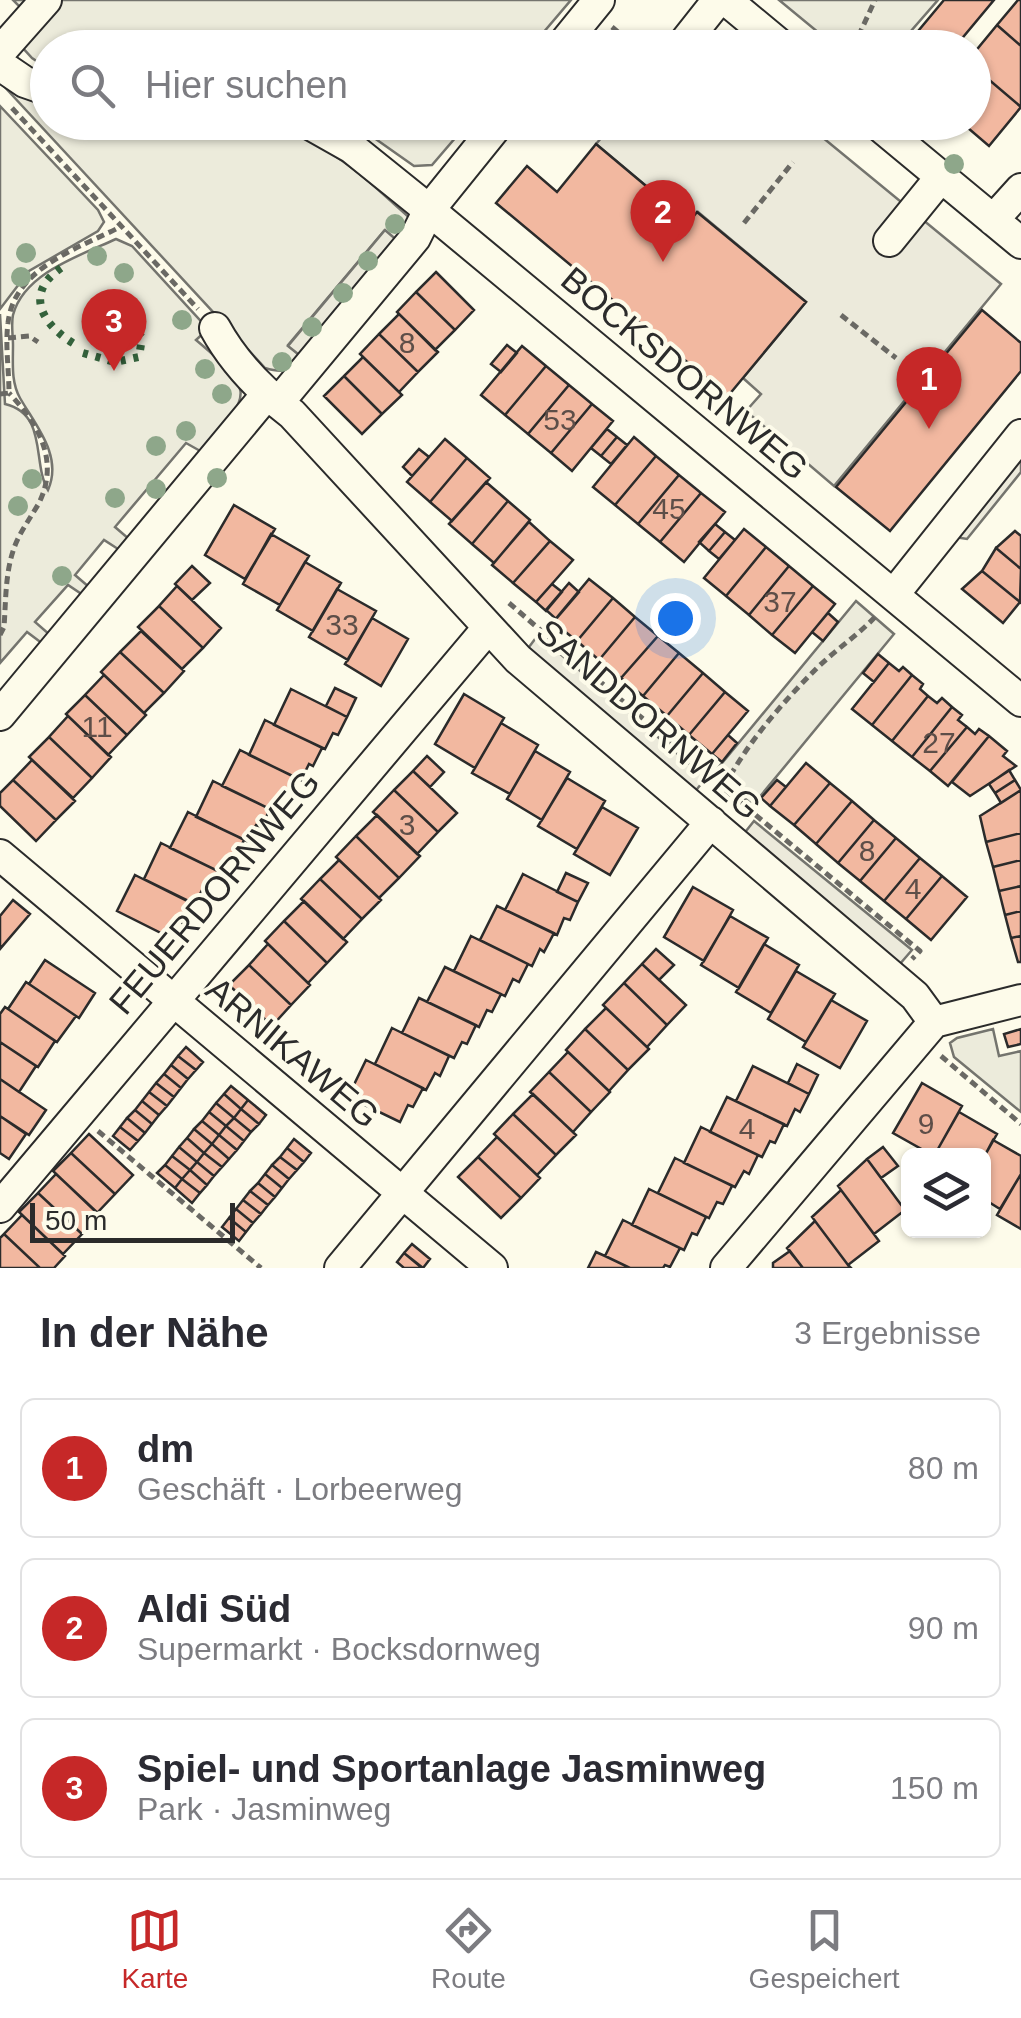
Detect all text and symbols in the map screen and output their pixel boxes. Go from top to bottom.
search box [30,30,991,140]
icon: search [65,58,120,113]
text: Hier suchen [145,64,348,106]
pin: 2 [630,180,696,262]
street label: BOCKSDORNWEG [554,259,816,487]
pin: 3 [82,288,146,371]
house number: 8 [399,326,415,359]
pin: 1 [896,346,962,429]
house number: 53 [543,403,577,436]
house number: 45 [652,492,686,525]
house number: 37 [763,585,797,618]
your location [650,593,701,644]
house number: 33 [325,608,359,641]
street label: SANDDORNWEG [529,611,769,827]
house number: 11 [81,710,113,743]
house number: 27 [922,726,956,759]
street label: FEUERDORNWEG [101,763,327,1021]
house number: 3 [399,808,415,841]
house number: 8 [859,834,875,867]
house number: 4 [905,872,921,905]
street label: ARNIKAWEG [199,969,387,1135]
house number: 9 [918,1107,934,1140]
house number: 4 [739,1112,755,1145]
map controls [901,1148,991,1238]
button: layers [901,1148,991,1238]
scale bar [30,1198,235,1242]
text: 50 m [45,1205,107,1236]
text: In der Nähe [40,1309,269,1356]
text: 3 Ergebnisse [794,1315,981,1351]
text: dm [137,1428,194,1470]
text: 1 [66,1450,83,1486]
text: 80 m [908,1450,979,1486]
text: Geschäft · Lorbeerweg [137,1471,463,1507]
text: Aldi Süd [137,1588,291,1630]
text: 2 [66,1610,83,1646]
text: 90 m [908,1610,979,1646]
text: Supermarkt · Bocksdornweg [137,1631,541,1667]
text: Spiel- und Sportanlage Jasminweg [137,1748,766,1790]
text: 3 [66,1770,83,1806]
text: 150 m [890,1770,979,1806]
text: Park · Jasminweg [137,1791,391,1827]
tab: Karte [121,1903,188,1995]
tab: Route [431,1903,506,1995]
tab: Gespeichert [749,1903,900,1995]

